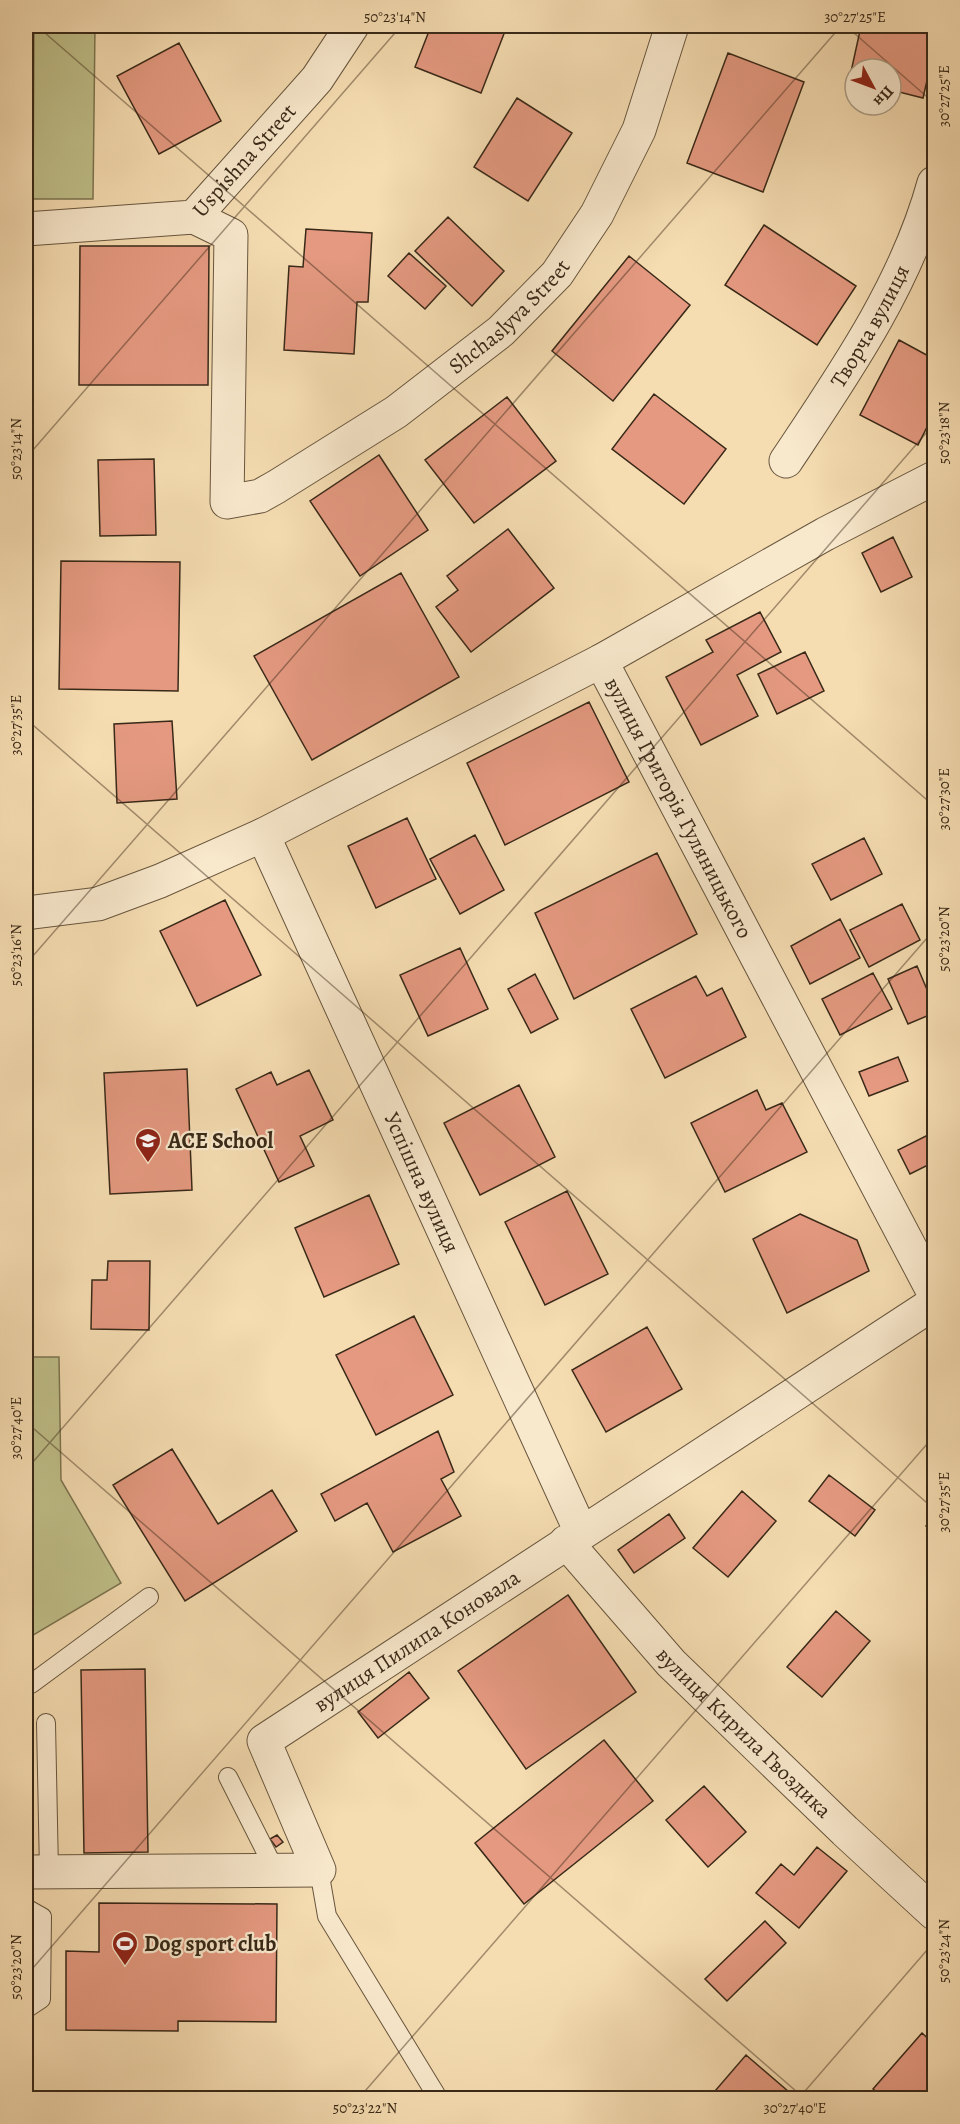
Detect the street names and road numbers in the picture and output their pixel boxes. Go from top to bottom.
street label: Uspishna Street [185,97,303,224]
street label: Shchaslyva Street [442,254,577,381]
street label: Творча вулиця [823,260,917,393]
street label: вулиця Григорія Гуляницького [597,672,760,944]
street label: Успішна вулиця [376,1107,467,1258]
street label: вулиця Пилипа Коновала [308,1562,527,1719]
street label: вулиця Кирила Гвоздика [649,1641,839,1826]

